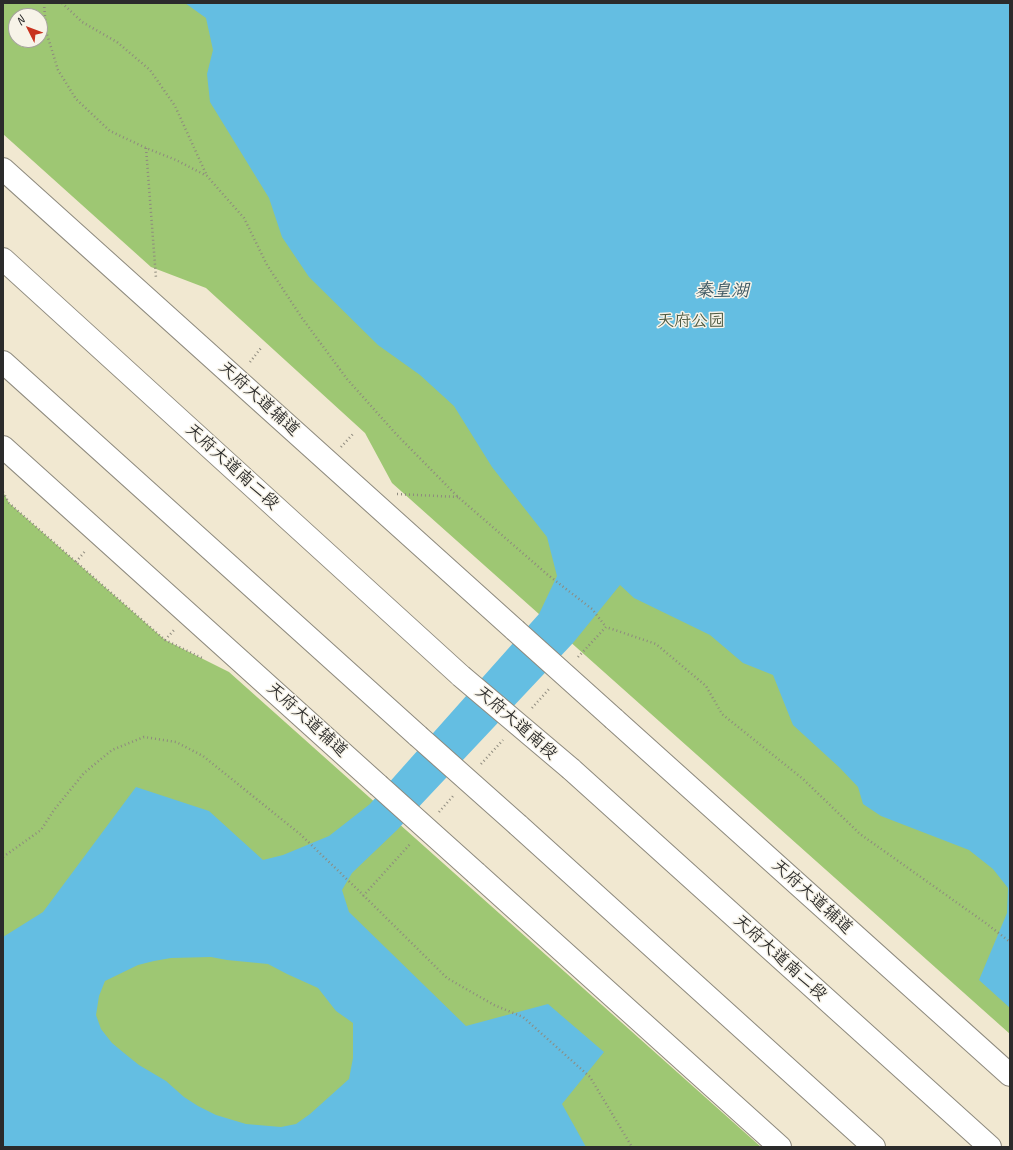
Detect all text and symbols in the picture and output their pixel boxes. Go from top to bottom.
north arrow [8,8,48,48]
text: N [12,13,27,28]
water label: 秦皇湖 [695,280,749,302]
park label: 天府公园 [657,312,725,332]
street label: 天府大道辅道 [214,357,304,441]
street label: 天府大道南二段 [181,420,283,514]
street label: 天府大道辅道 [262,678,352,762]
street label: 天府大道南段 [471,682,561,764]
street label: 天府大道辅道 [767,855,857,939]
street label: 天府大道南二段 [729,911,831,1005]

